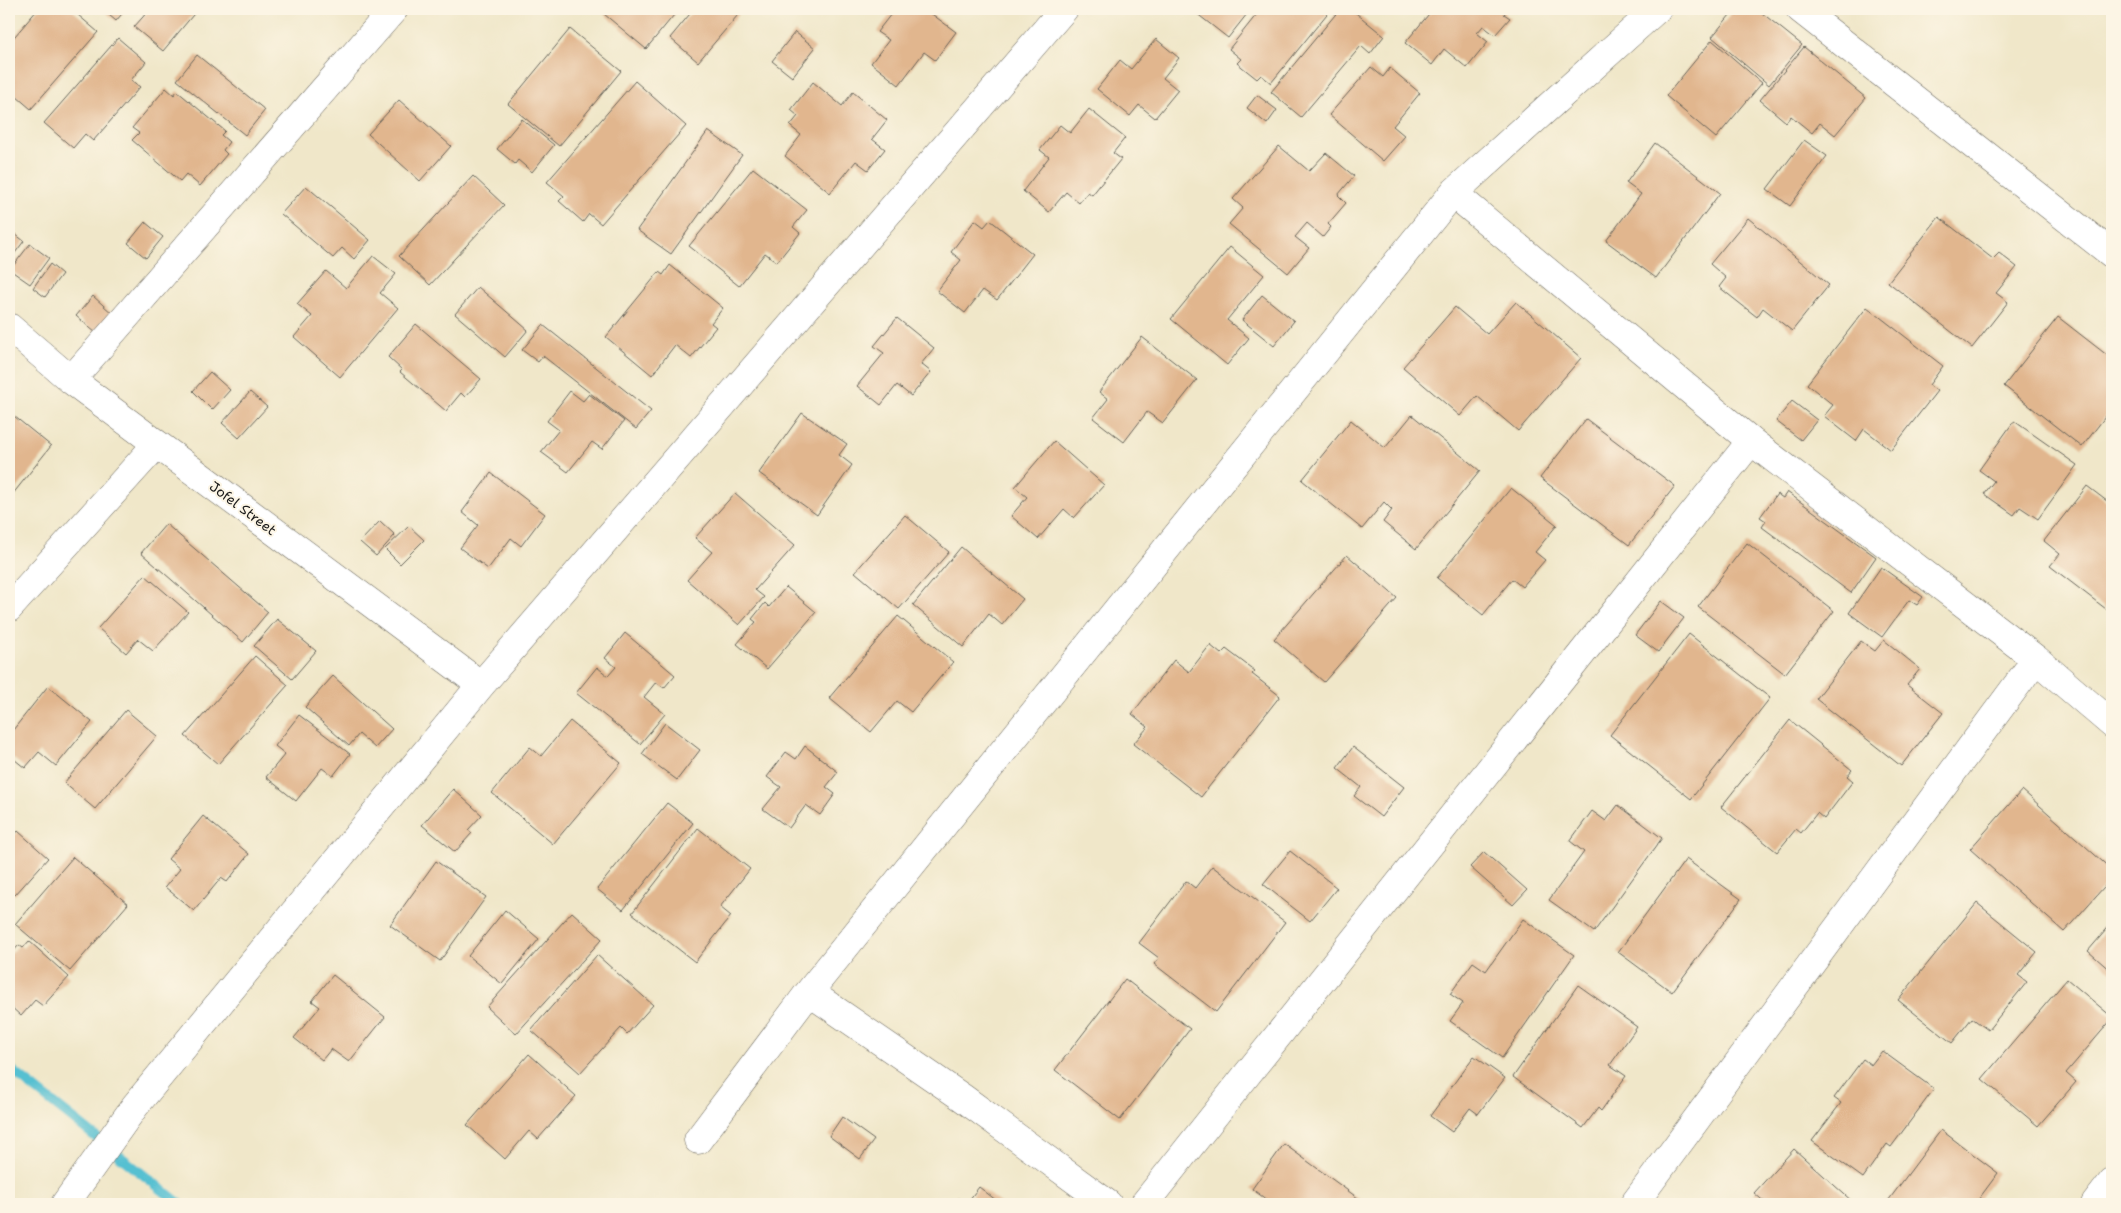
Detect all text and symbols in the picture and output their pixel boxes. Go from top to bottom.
street label: Jofel Street [206,477,280,539]

